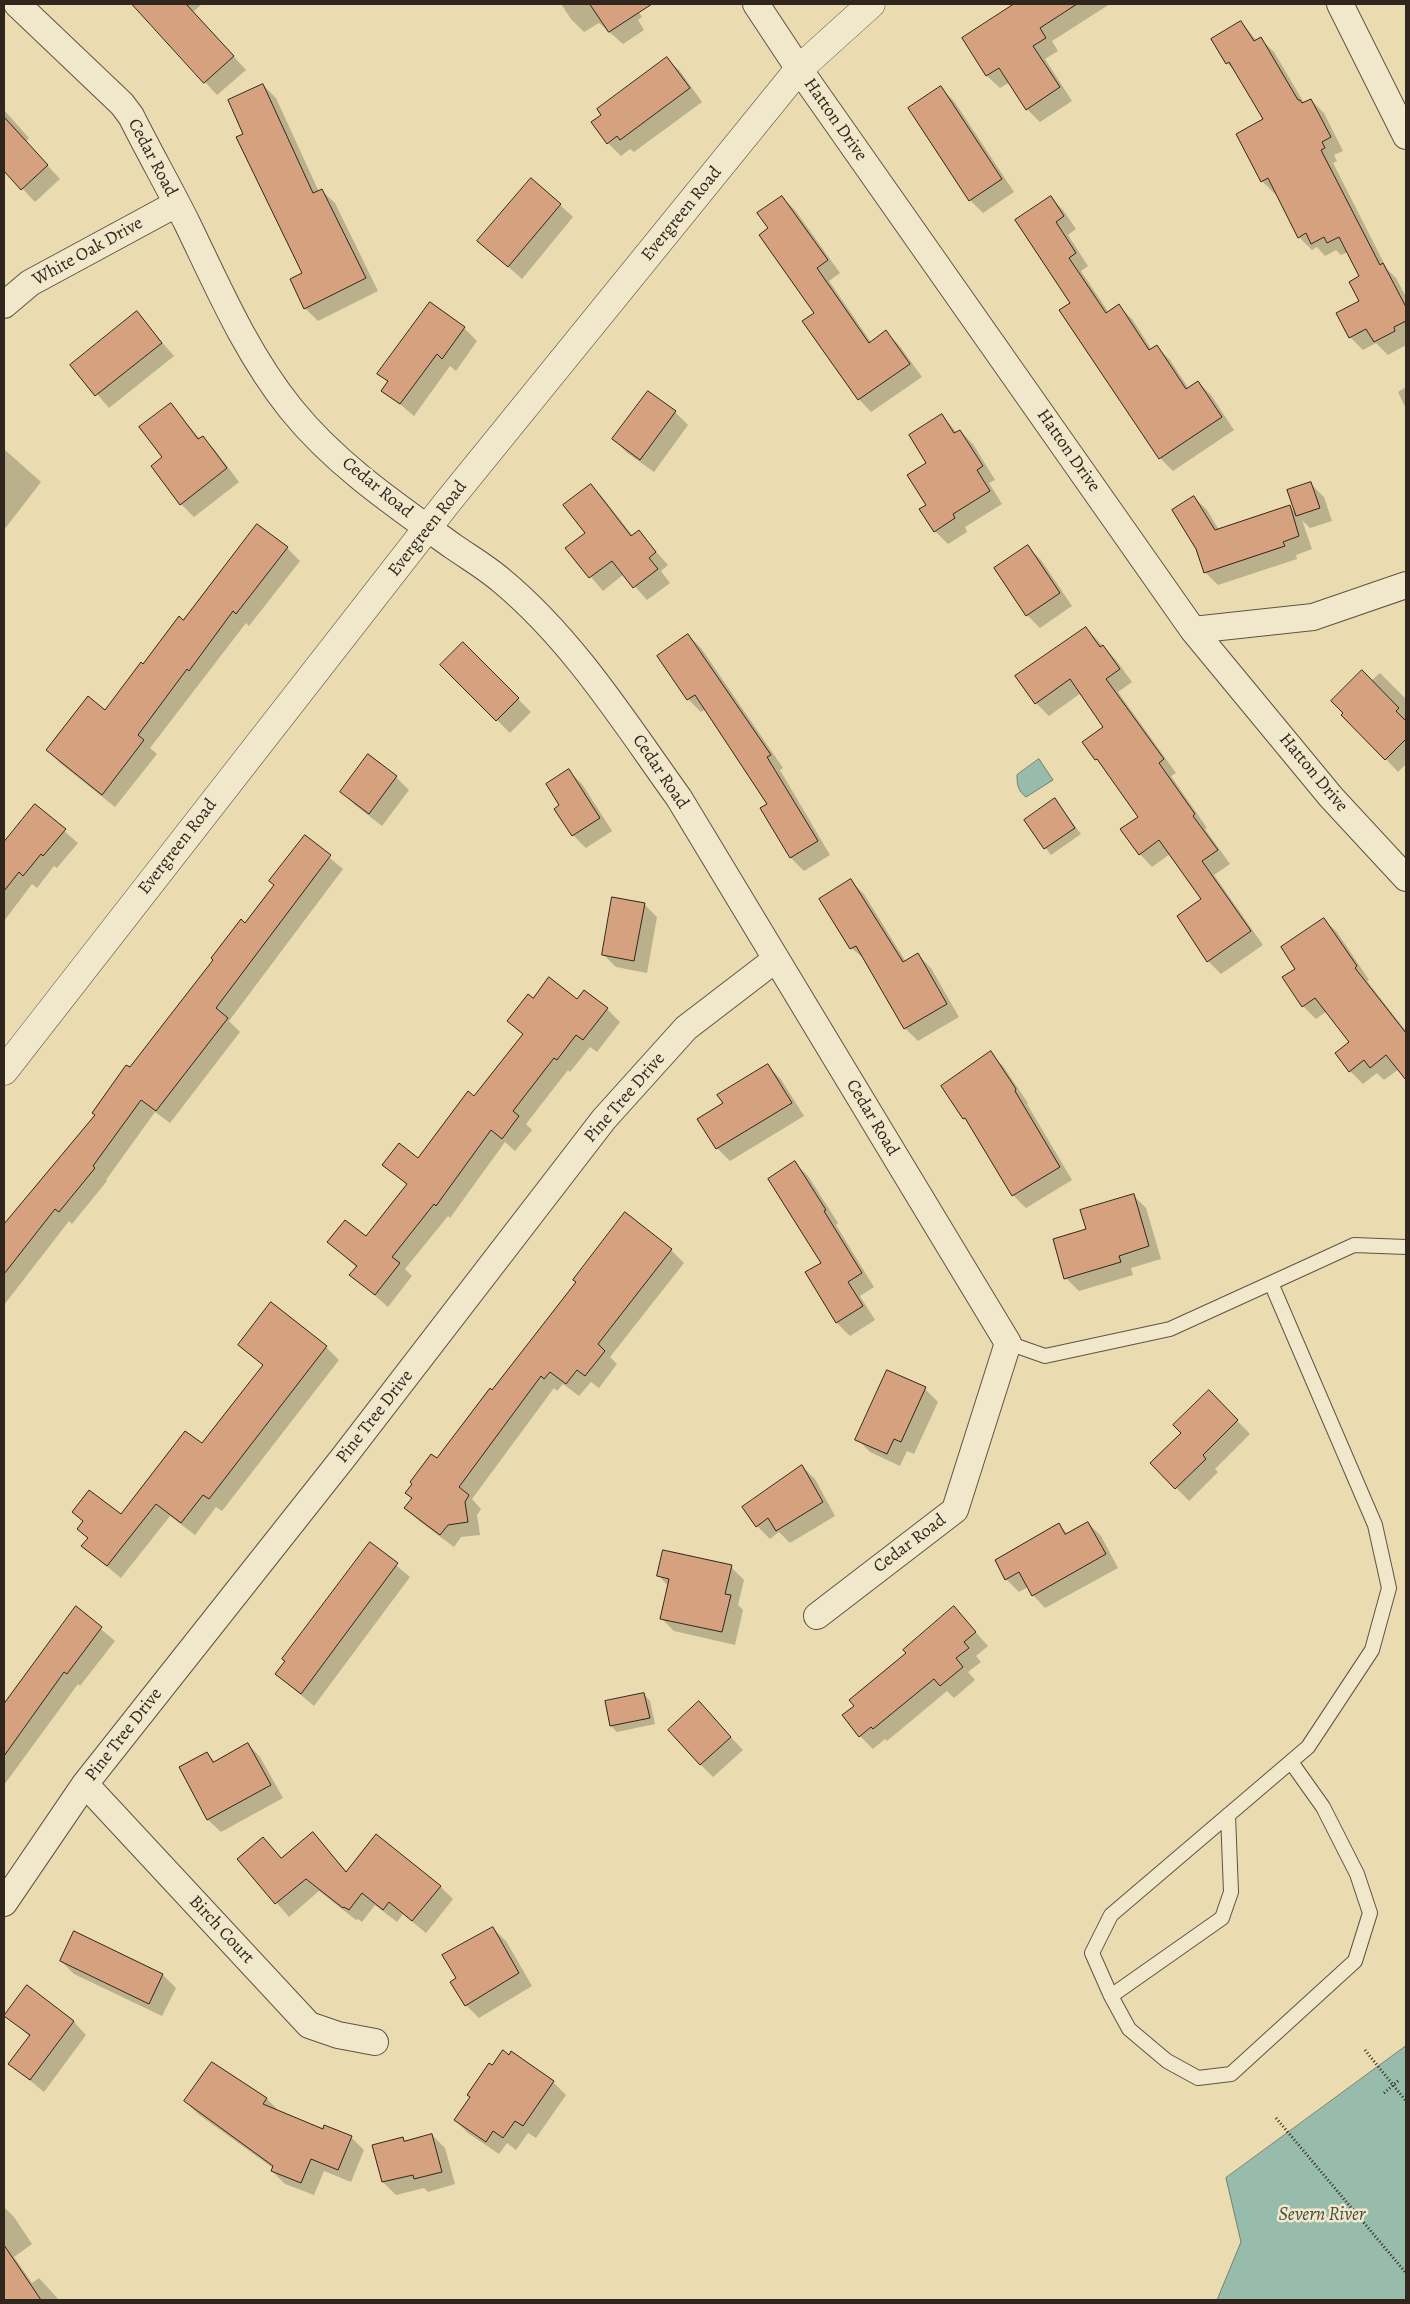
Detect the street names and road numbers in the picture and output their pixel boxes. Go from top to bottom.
street label: Hatton Drive [799,74,871,166]
street label: Cedar Road [123,115,181,201]
street label: Evergreen Road [637,162,727,266]
street label: White Oak Drive [29,213,147,291]
street label: Hatton Drive [1032,405,1104,497]
street label: Cedar Road [337,453,417,523]
street label: Evergreen Road [384,477,472,581]
street label: Hatton Drive [1274,729,1352,817]
street label: Cedar Road [627,731,693,813]
street label: Evergreen Road [134,795,222,899]
street label: Pine Tree Drive [580,1048,670,1148]
street label: Cedar Road [841,1076,903,1160]
street label: Pine Tree Drive [332,1366,418,1468]
street label: Cedar Road [870,1510,950,1578]
street label: Pine Tree Drive [81,1684,167,1786]
street label: Birch Court [184,1891,258,1969]

